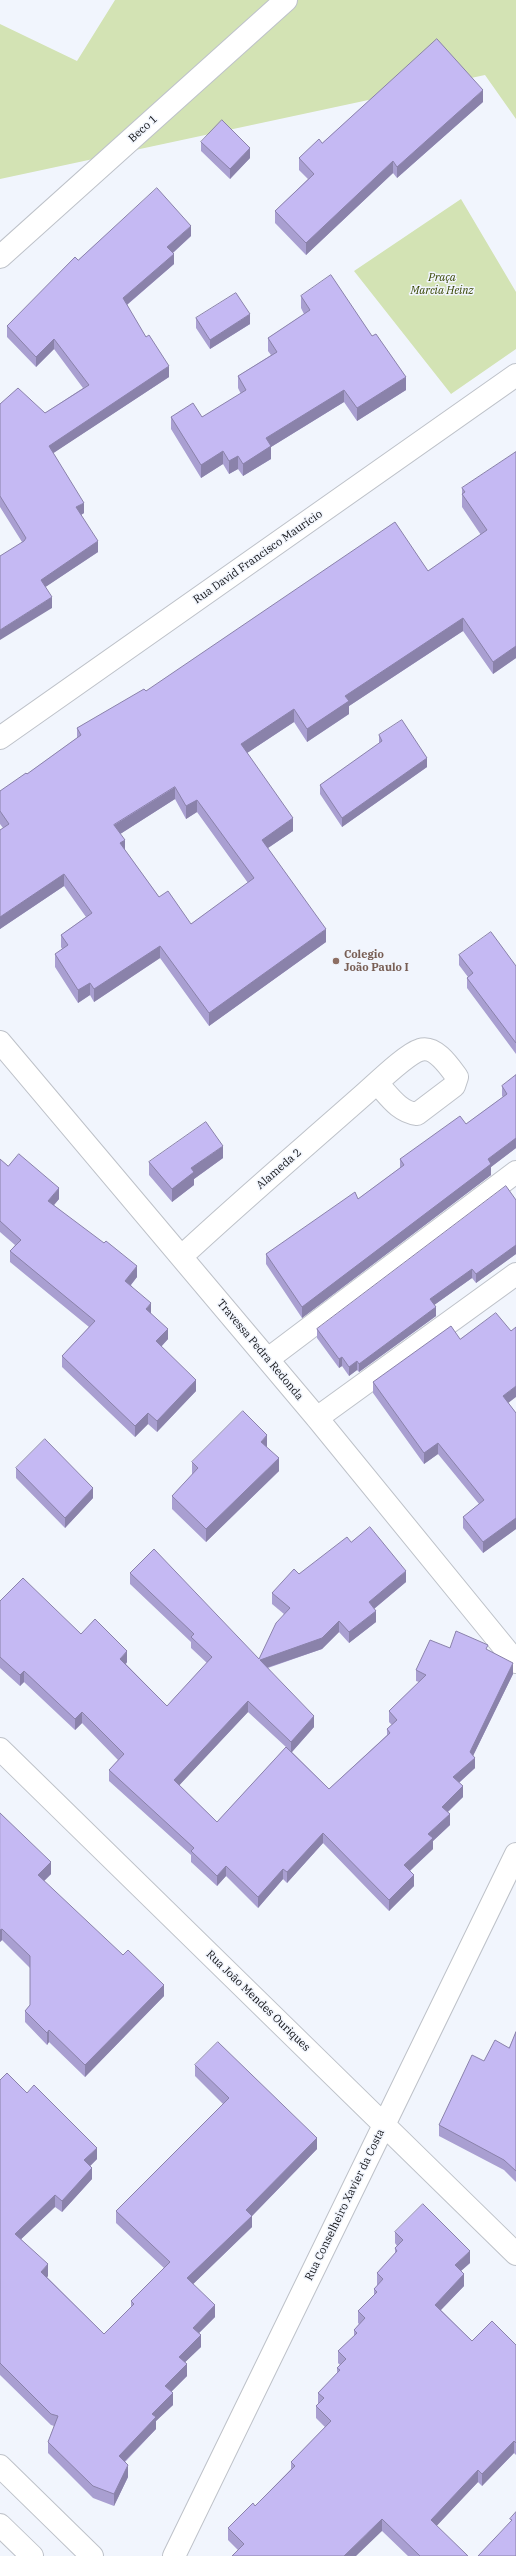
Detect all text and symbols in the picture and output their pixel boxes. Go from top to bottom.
street label: Beco 1 [126,113,160,145]
park label: Praça Marcia Heinz [410,271,474,297]
street label: Rua David Francisco Maurício [191,507,325,607]
place label: Colegio João Paulo I [344,948,409,974]
marker: Colegio João Paulo I [331,956,341,966]
street label: Alameda 2 [254,1146,304,1192]
street label: Travessa Pedra Redonda [214,1297,306,1403]
street label: Rua João Mendes Ouriques [203,1948,313,2054]
street label: Rua Conselheiro Xavier da Costa [303,2127,387,2283]

